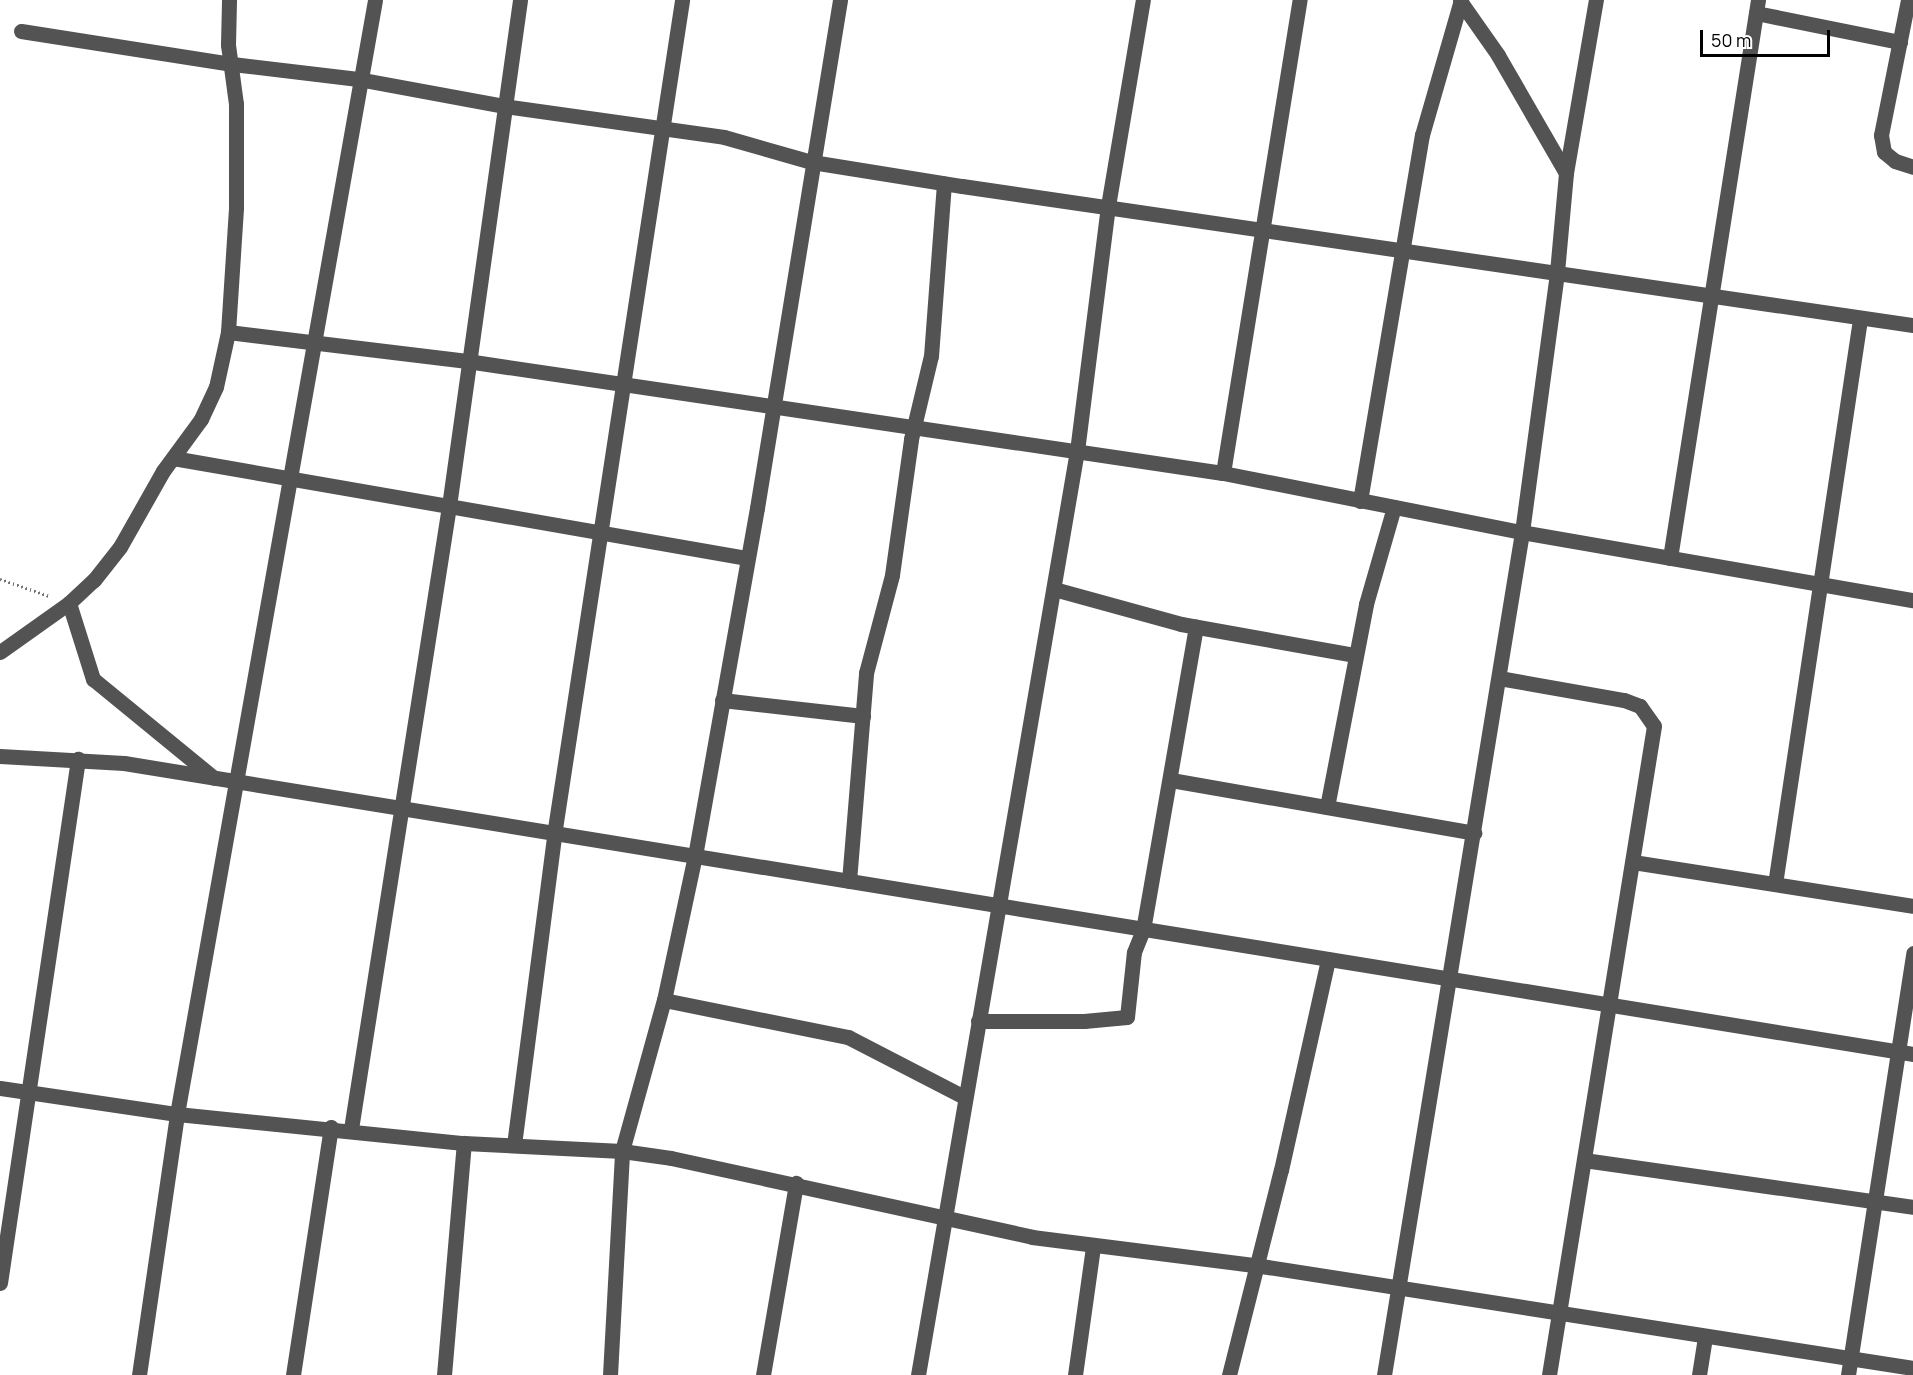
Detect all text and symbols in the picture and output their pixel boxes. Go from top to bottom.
scale bar [1703,18,1834,56]
text: 50 m [1711,28,1751,52]

